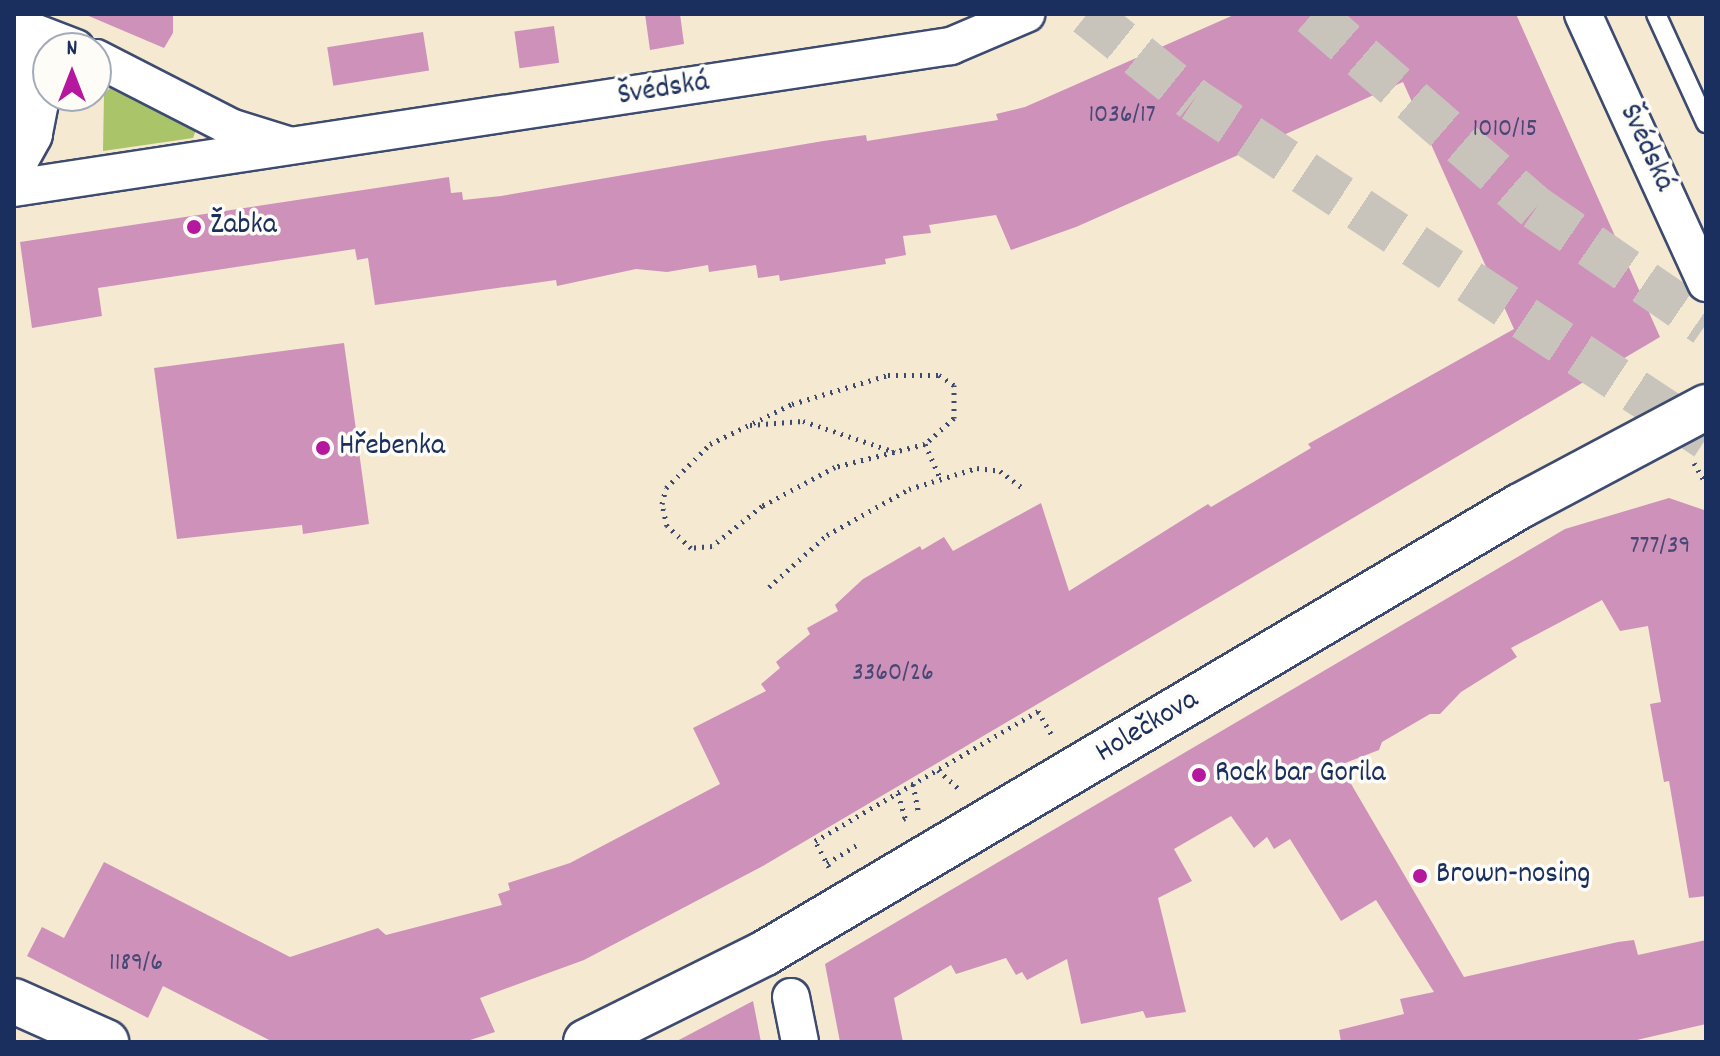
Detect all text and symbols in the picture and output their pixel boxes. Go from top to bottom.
north arrow [32,32,112,112]
text: N [67,34,77,65]
street label: Švédská [616,66,712,116]
house number: 1036/17 [1088,100,1156,132]
street label: Švédská [1609,100,1681,198]
house number: 1010/15 [1473,114,1537,146]
place label: Žabka [210,209,277,245]
marker: Žabka [185,218,203,236]
place label: Hřebenka [339,430,445,466]
marker: Hřebenka [314,439,332,457]
house number: 777/39 [1630,531,1690,563]
house number: 3360/26 [852,658,934,690]
street label: Holečkova [1090,683,1206,773]
place label: Rock bar Gorila [1215,757,1386,793]
marker: Rock bar Gorila [1190,766,1208,784]
place label: Brown-nosing [1436,858,1590,894]
marker: Brown-nosing [1411,867,1429,885]
house number: 1189/6 [109,948,163,980]

